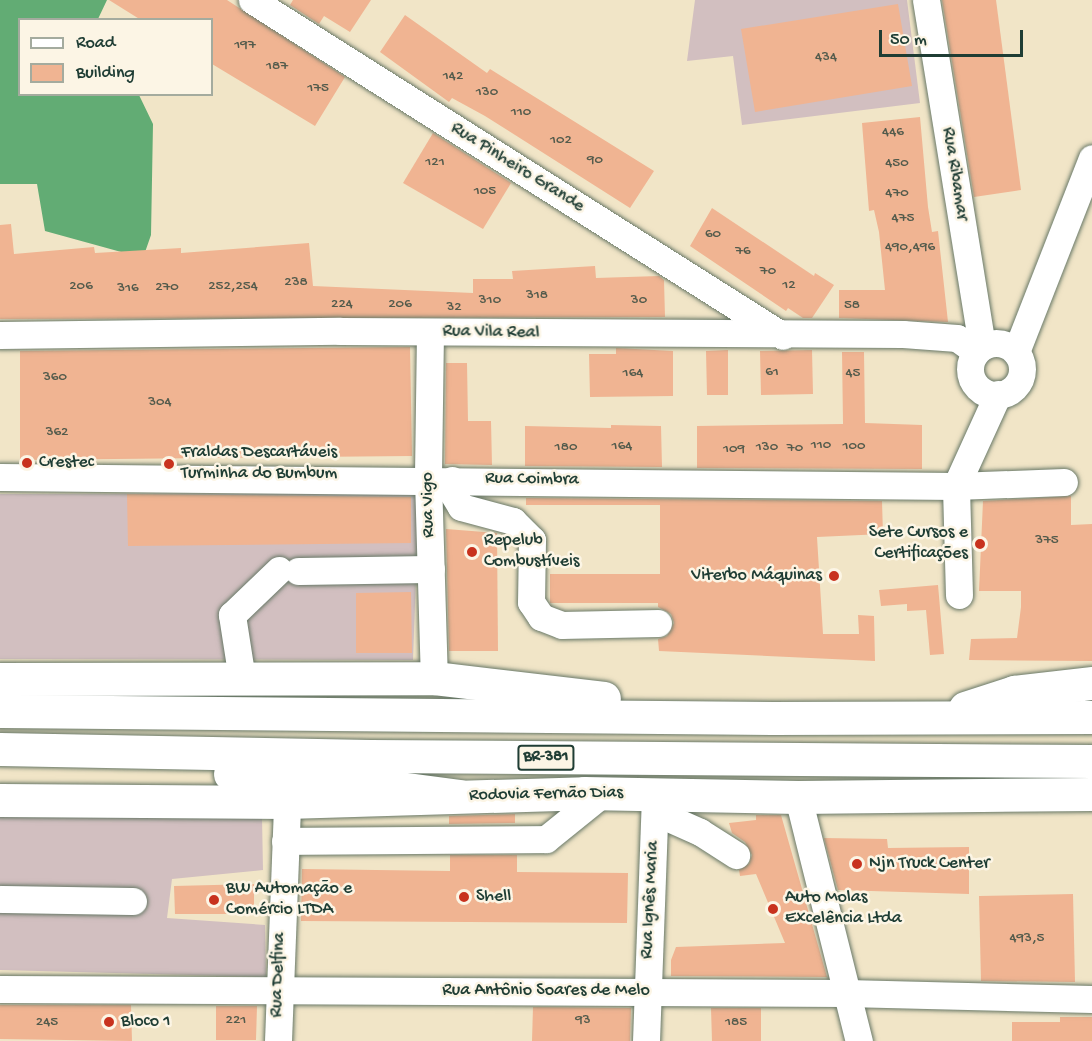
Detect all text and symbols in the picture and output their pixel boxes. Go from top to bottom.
legend [18,18,213,96]
scale bar [882,18,1026,56]
text: 50 m [890,30,927,51]
text: Road [76,33,115,54]
house number: 197 [234,37,256,55]
house number: 434 [815,49,837,67]
house number: 187 [266,58,288,76]
text: Building [76,63,135,84]
house number: 142 [443,68,463,86]
house number: 175 [307,80,329,98]
house number: 130 [476,84,498,102]
house number: 110 [511,104,531,122]
street label: Rua Pinheiro Grande [446,118,588,218]
house number: 446 [882,124,904,142]
street label: Rua Ribamar [936,126,972,222]
house number: 102 [550,132,572,150]
house number: 90 [587,152,603,170]
house number: 121 [425,154,445,172]
house number: 450 [885,155,909,173]
house number: 105 [474,183,496,201]
house number: 470 [885,185,909,203]
house number: 475 [892,210,914,228]
house number: 60 [705,226,721,244]
house number: 490,496 [885,239,935,257]
house number: 76 [735,243,751,261]
house number: 70 [760,263,776,281]
house number: 238 [284,274,308,292]
house number: 12 [782,277,796,295]
house number: 206 [69,278,93,296]
house number: 252,254 [208,278,258,296]
house number: 270 [155,279,179,297]
house number: 316 [117,280,139,298]
house number: 318 [526,287,548,305]
house number: 310 [479,292,501,310]
house number: 30 [631,292,647,310]
house number: 224 [331,296,353,314]
house number: 206 [388,296,412,314]
house number: 58 [844,297,860,315]
house number: 32 [446,299,462,317]
street label: Rua Vila Real [442,321,540,345]
house number: 61 [765,364,779,382]
house number: 164 [623,365,643,383]
house number: 45 [846,365,860,383]
house number: 360 [43,369,67,387]
house number: 304 [148,394,172,412]
house number: 362 [46,424,68,442]
house number: 110 [811,437,831,455]
house number: 164 [612,438,632,456]
house number: 100 [842,438,866,456]
house number: 180 [555,439,577,457]
house number: 130 [756,439,778,457]
house number: 70 [787,440,803,458]
house number: 109 [723,441,745,459]
place label: Fraldas Descartáveis Turminha do Bumbum [181,443,337,486]
place label: Crestec [39,452,94,474]
marker: Crestec [20,456,34,470]
marker: Fraldas Descartáveis Turminha do Bumbum [162,457,176,471]
street label: Rua Coimbra [485,468,579,492]
street label: Rua Vigo [418,472,440,538]
place label: Sete Cursos e Certificações [869,523,968,566]
place label: Repelub Combustíveis [484,531,579,574]
house number: 375 [1035,532,1059,550]
marker: Sete Cursos e Certificações [973,537,987,551]
marker: Repelub Combustíveis [465,545,479,559]
place label: Viterbo Máquinas [691,565,822,587]
marker: Viterbo Máquinas [827,569,841,583]
road number: BR-381 [516,745,576,771]
street label: Rodovia Fernão Dias [469,783,623,807]
street label: Rua Ignês Maria [637,840,665,960]
place label: Njn Truck Center [869,853,990,875]
marker: Njn Truck Center [850,857,864,871]
place label: BW Automação e Comércio LTDA [226,879,352,922]
place label: Shell [476,886,511,908]
place label: Auto Molas Excelência Ltda [785,888,902,930]
marker: Shell [457,890,471,904]
marker: BW Automação e Comércio LTDA [207,893,221,907]
marker: Auto Molas Excelência Ltda [766,902,780,916]
house number: 493,5 [1010,930,1044,948]
street label: Rua Delfina [267,932,291,1018]
street label: Rua Antônio Soares de Melo [442,980,650,1002]
place label: Bloco 1 [121,1011,170,1033]
house number: 221 [226,1012,246,1030]
house number: 93 [575,1012,591,1030]
house number: 245 [36,1014,58,1032]
house number: 185 [725,1014,747,1032]
marker: Bloco 1 [102,1015,116,1029]

